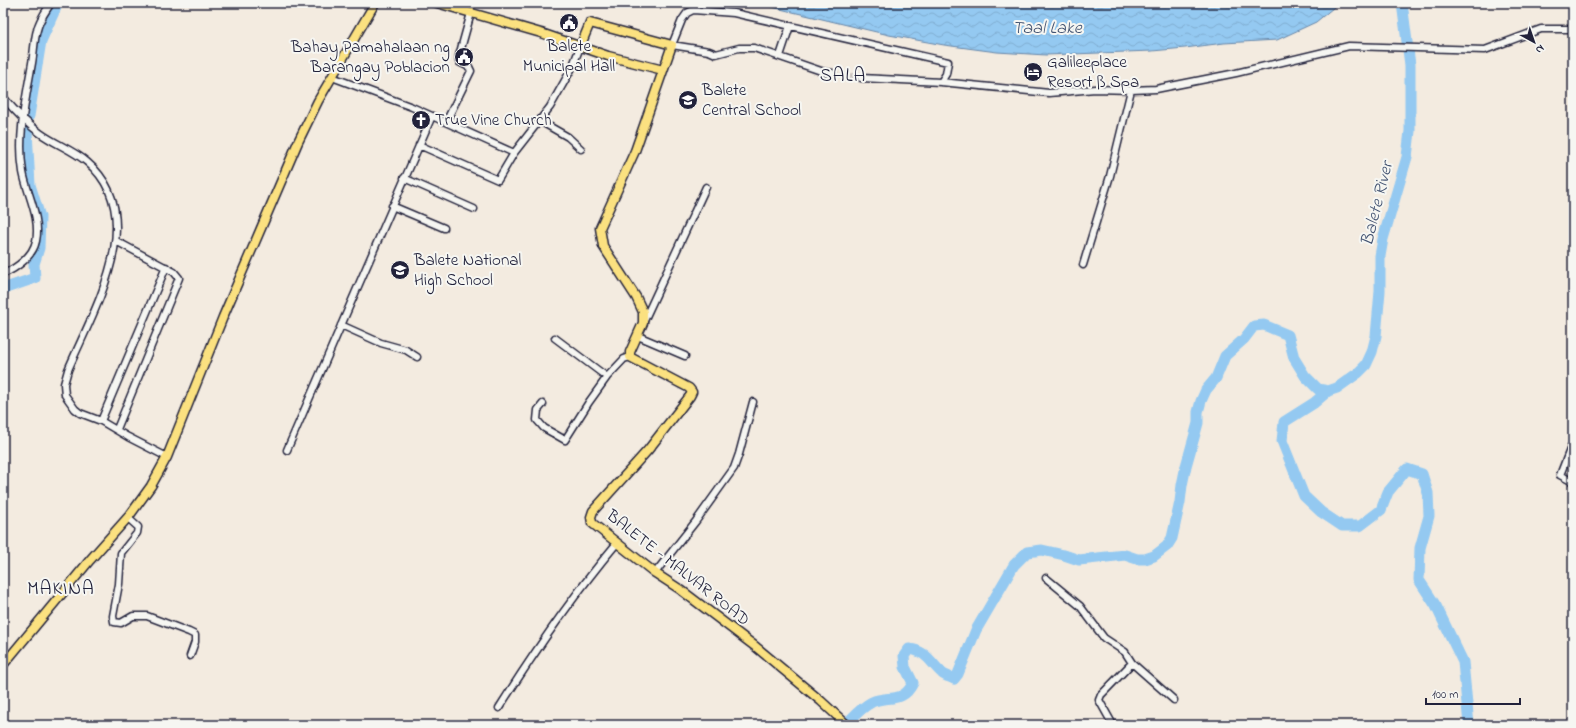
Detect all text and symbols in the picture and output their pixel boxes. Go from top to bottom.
public building icon: Balete Municipal Hall [558,12,580,34]
water label: Taal Lake [1012,16,1083,42]
north arrow [1514,22,1554,62]
place label: Balete Municipal Hall [523,34,615,79]
place label: Bahay Pamahalaan ng Barangay Poblacion [290,35,450,82]
text: N [1532,40,1548,57]
public building icon: Bahay Pamahalaan ng Barangay Poblacion [453,46,475,68]
place label: Galileeplace Resort ß Spa [1047,50,1139,95]
hotel icon: Galileeplace Resort ß Spa [1022,61,1044,83]
district label: SALA [820,63,866,90]
place label: Balete Central School [701,78,801,123]
school or university icon: Balete Central School [677,89,699,111]
place label: True Vine Church [435,108,552,133]
church icon: True Vine Church [410,109,432,131]
water label: Balete River [1355,157,1402,249]
place label: Balete National High School [413,248,521,295]
school or university icon: Balete National High School [389,259,411,281]
street label: BALETE - MALVAR ROAD [600,503,755,632]
district label: MAKINA [27,576,95,603]
scale bar [1426,680,1520,706]
text: 100 m [1432,686,1459,704]

